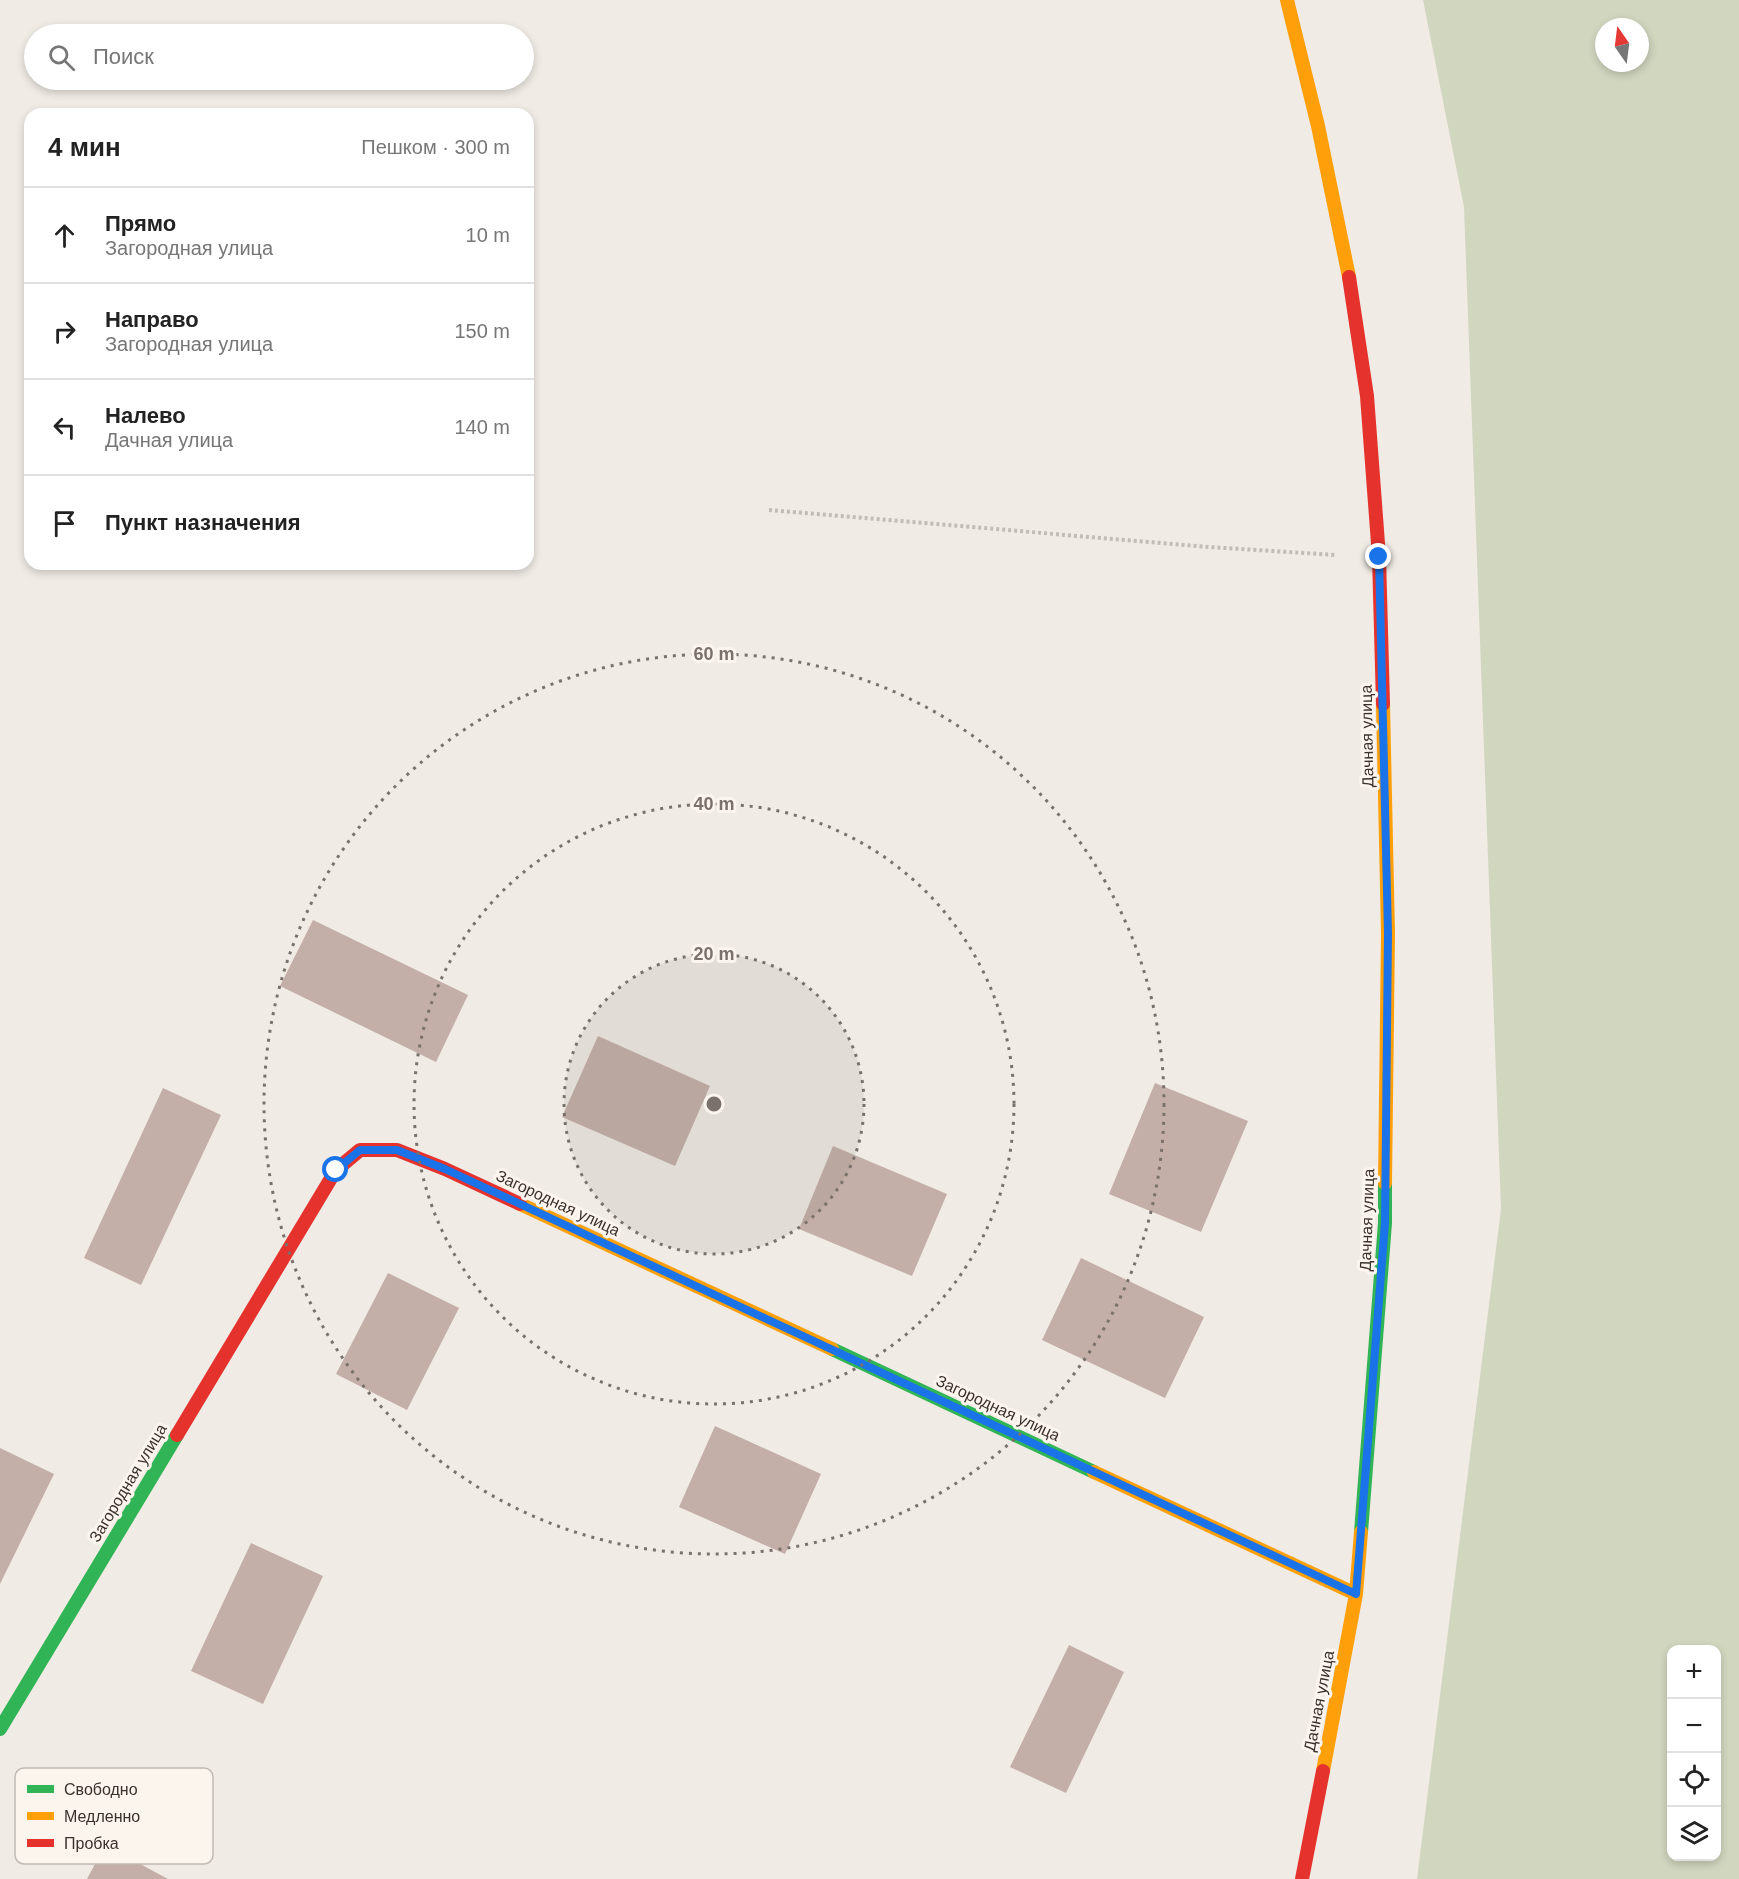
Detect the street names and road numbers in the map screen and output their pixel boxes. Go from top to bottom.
street label: Дачная улица [1358,684,1376,787]
street label: Загородная улица [493,1167,623,1239]
street label: Дачная улица [1357,1168,1377,1272]
street label: Загородная улица [933,1372,1063,1444]
street label: Загородная улица [86,1421,170,1545]
street label: Дачная улица [1301,1649,1337,1753]

